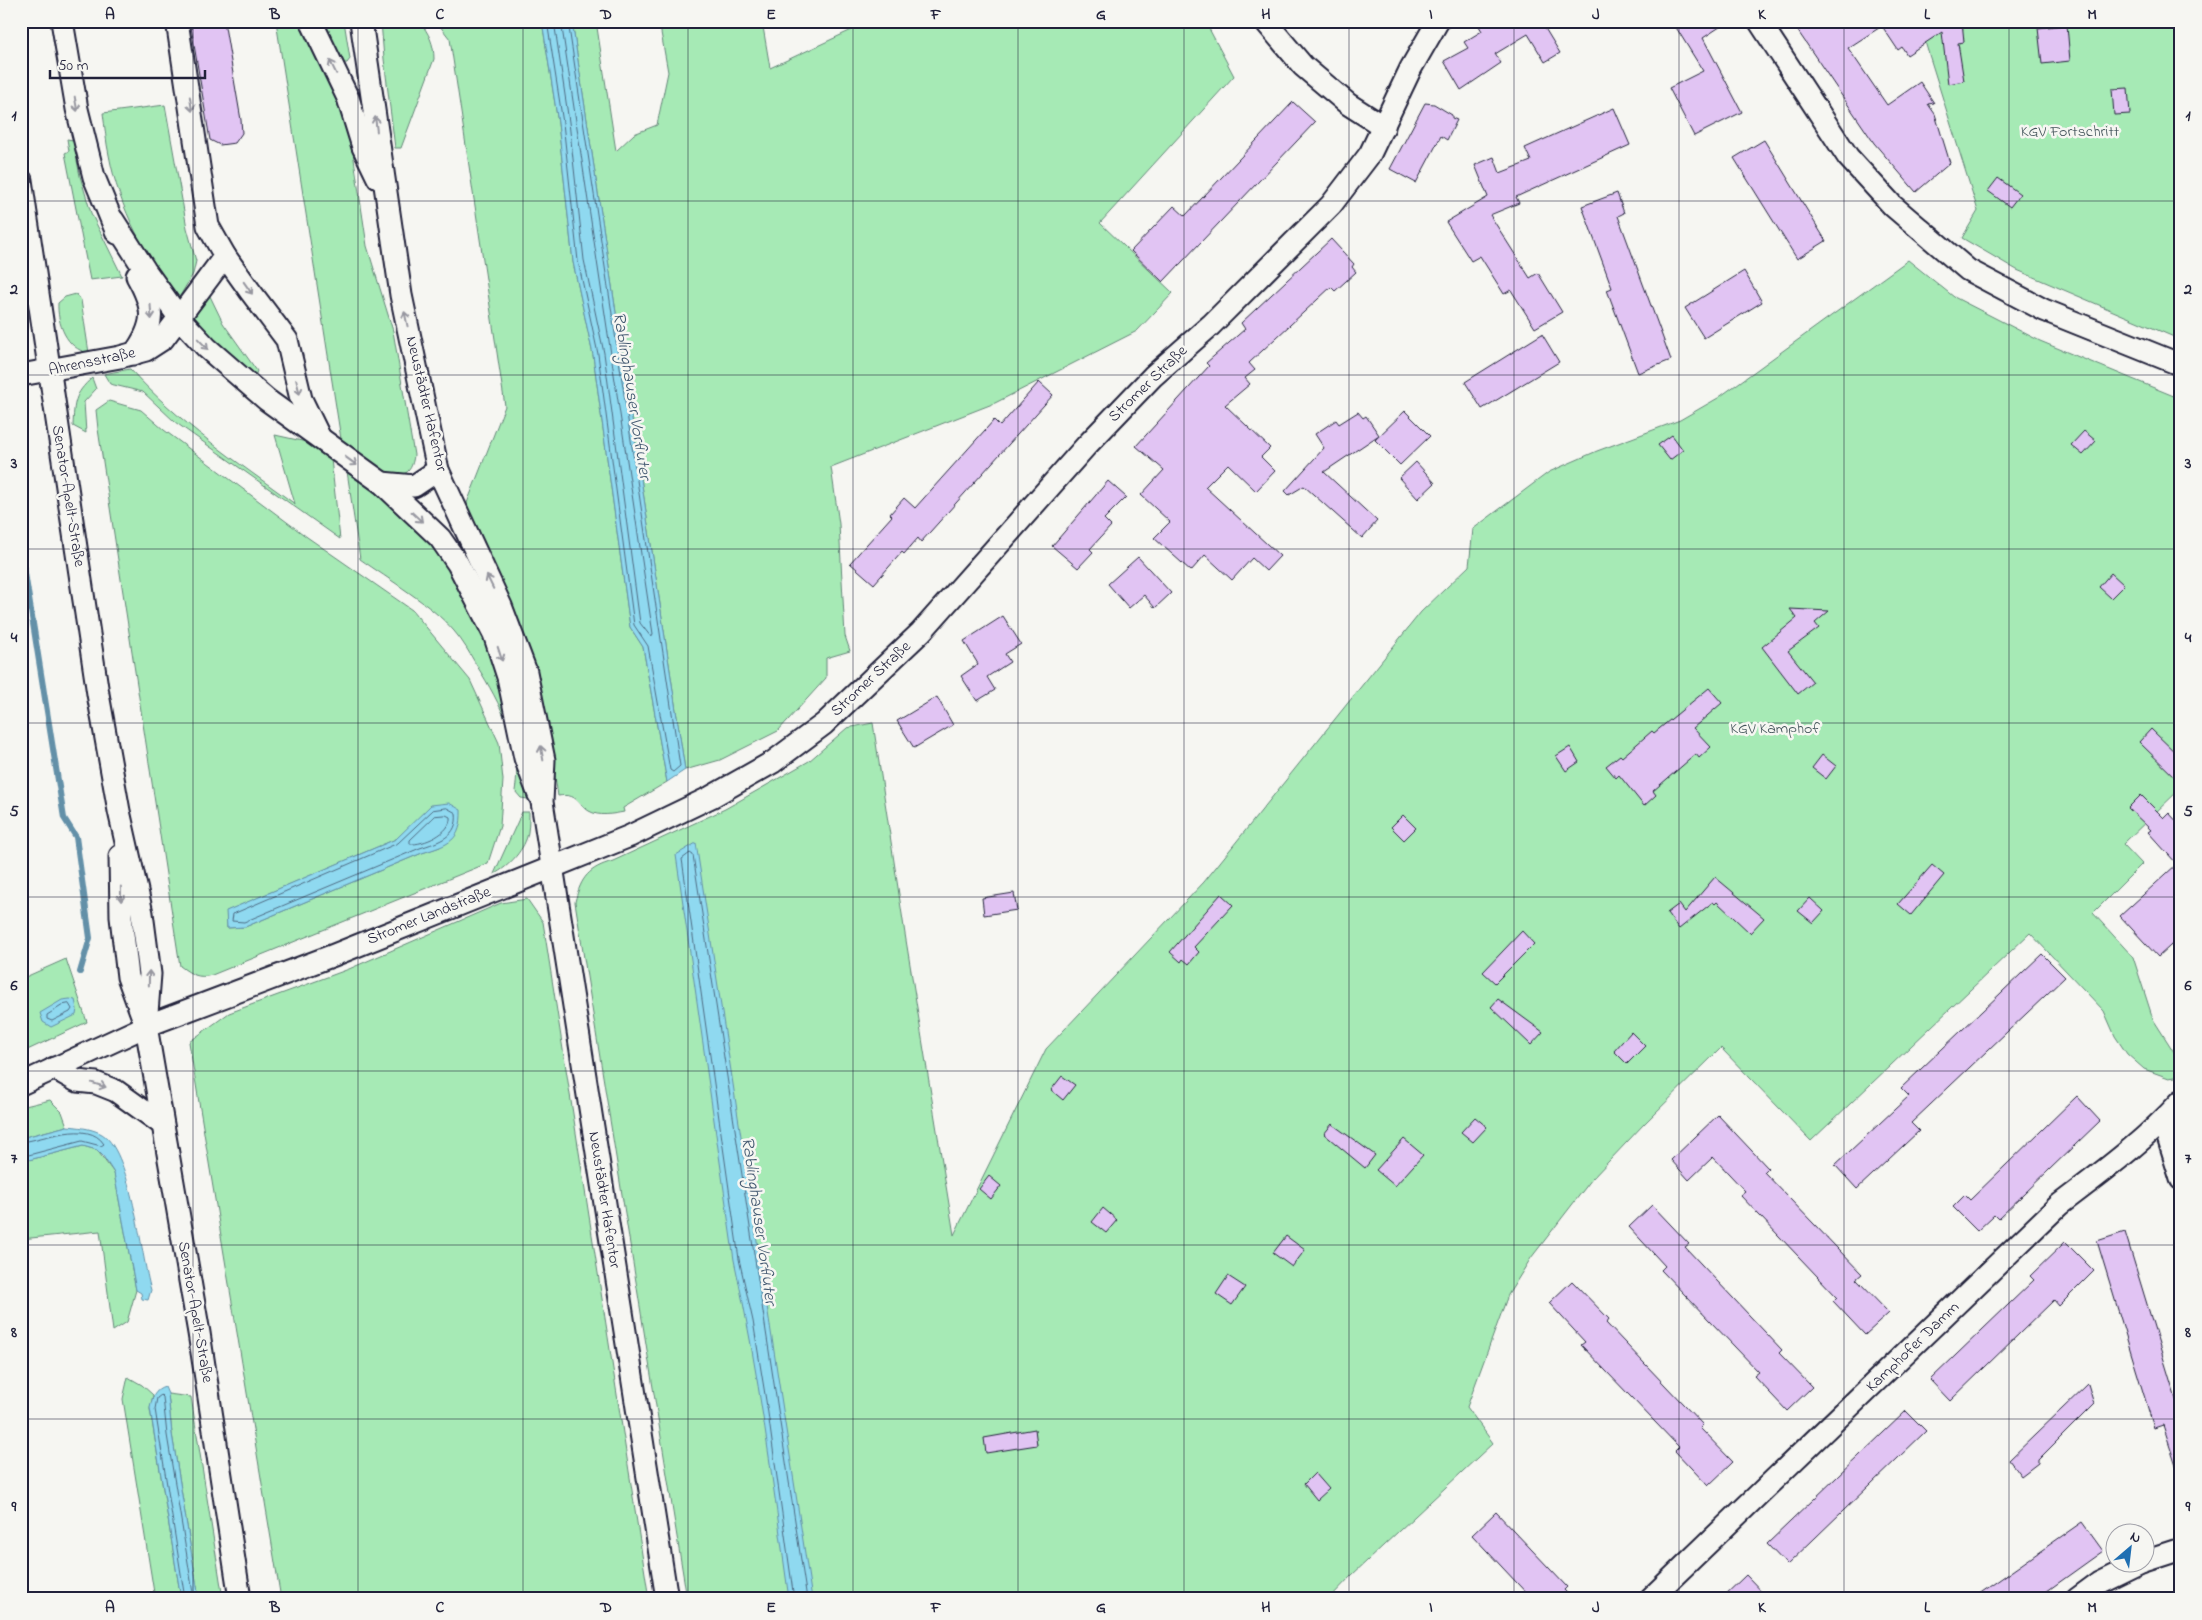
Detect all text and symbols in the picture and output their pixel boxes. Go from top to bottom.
text: A [105,3,115,27]
text: B [269,3,281,27]
text: C [436,3,445,27]
text: D [599,3,612,27]
text: E [766,3,776,27]
text: F [930,3,942,27]
text: G [1096,3,1106,27]
text: H [1261,3,1271,27]
text: I [1429,3,1433,27]
text: J [1592,3,1600,27]
text: K [1758,3,1767,27]
text: L [1924,3,1931,27]
text: M [2087,3,2097,27]
scale bar [50,48,205,80]
text: 50 m [58,55,89,77]
one-way arrow [328,59,338,74]
one-way arrow [72,95,82,111]
one-way arrow [186,96,196,112]
text: 1 [11,104,17,128]
text: 1 [2185,104,2191,128]
one-way arrow [371,116,381,132]
park label: KGV Fortschritt [2021,120,2120,144]
text: 2 [9,278,18,302]
text: 2 [2183,278,2192,302]
one-way arrow [243,281,253,295]
one-way arrow [146,304,155,320]
water label: Rablinghauser Vorfluter [605,310,657,484]
one-way arrow [401,312,410,328]
street label: Neustädter Hafentor [399,334,453,474]
one-way arrow [197,337,209,350]
street label: Stromer Straße [1103,339,1194,428]
street label: Ahrensstraße [46,341,138,383]
one-way arrow [294,379,303,395]
street label: Senator-Apelt-Straße [45,423,91,569]
text: 3 [10,452,18,476]
text: 3 [2184,452,2192,476]
one-way arrow [344,456,358,466]
one-way arrow [411,511,423,523]
one-way arrow [485,575,494,590]
text: 4 [10,626,18,650]
text: 4 [2184,626,2192,650]
street label: Stromer Straße [825,635,917,723]
one-way arrow [496,646,506,662]
park label: KGV Kamphof [1730,717,1820,741]
one-way arrow [537,746,547,762]
text: 5 [9,800,19,824]
text: 5 [2183,800,2193,824]
street label: Stromer Landstraße [364,880,495,952]
one-way arrow [116,886,126,902]
one-way arrow [144,970,154,986]
text: 6 [9,974,18,998]
text: 6 [2183,974,2192,998]
one-way arrow [91,1081,107,1091]
street label: Neustädter Hafentor [581,1130,627,1270]
water label: Rablinghauser Vorfluter [733,1135,783,1309]
text: 7 [11,1147,18,1171]
text: 7 [2185,1147,2192,1171]
street label: Senator-Apelt-Straße [171,1239,219,1385]
street label: Kamphofer Damm [1861,1296,1965,1398]
text: 8 [10,1321,17,1345]
text: 8 [2184,1321,2191,1345]
text: 9 [11,1495,17,1519]
text: 9 [2185,1495,2191,1519]
north arrow [2104,1522,2154,1572]
text: N [2126,1526,2145,1549]
text: A [105,1596,115,1620]
text: B [269,1596,281,1620]
text: C [436,1596,445,1620]
text: D [599,1596,612,1620]
text: E [766,1596,776,1620]
text: F [930,1596,942,1620]
text: G [1096,1596,1106,1620]
text: H [1261,1596,1271,1620]
text: I [1429,1596,1433,1620]
text: J [1592,1596,1600,1620]
text: K [1758,1596,1767,1620]
text: L [1924,1596,1931,1620]
text: M [2087,1596,2097,1620]

